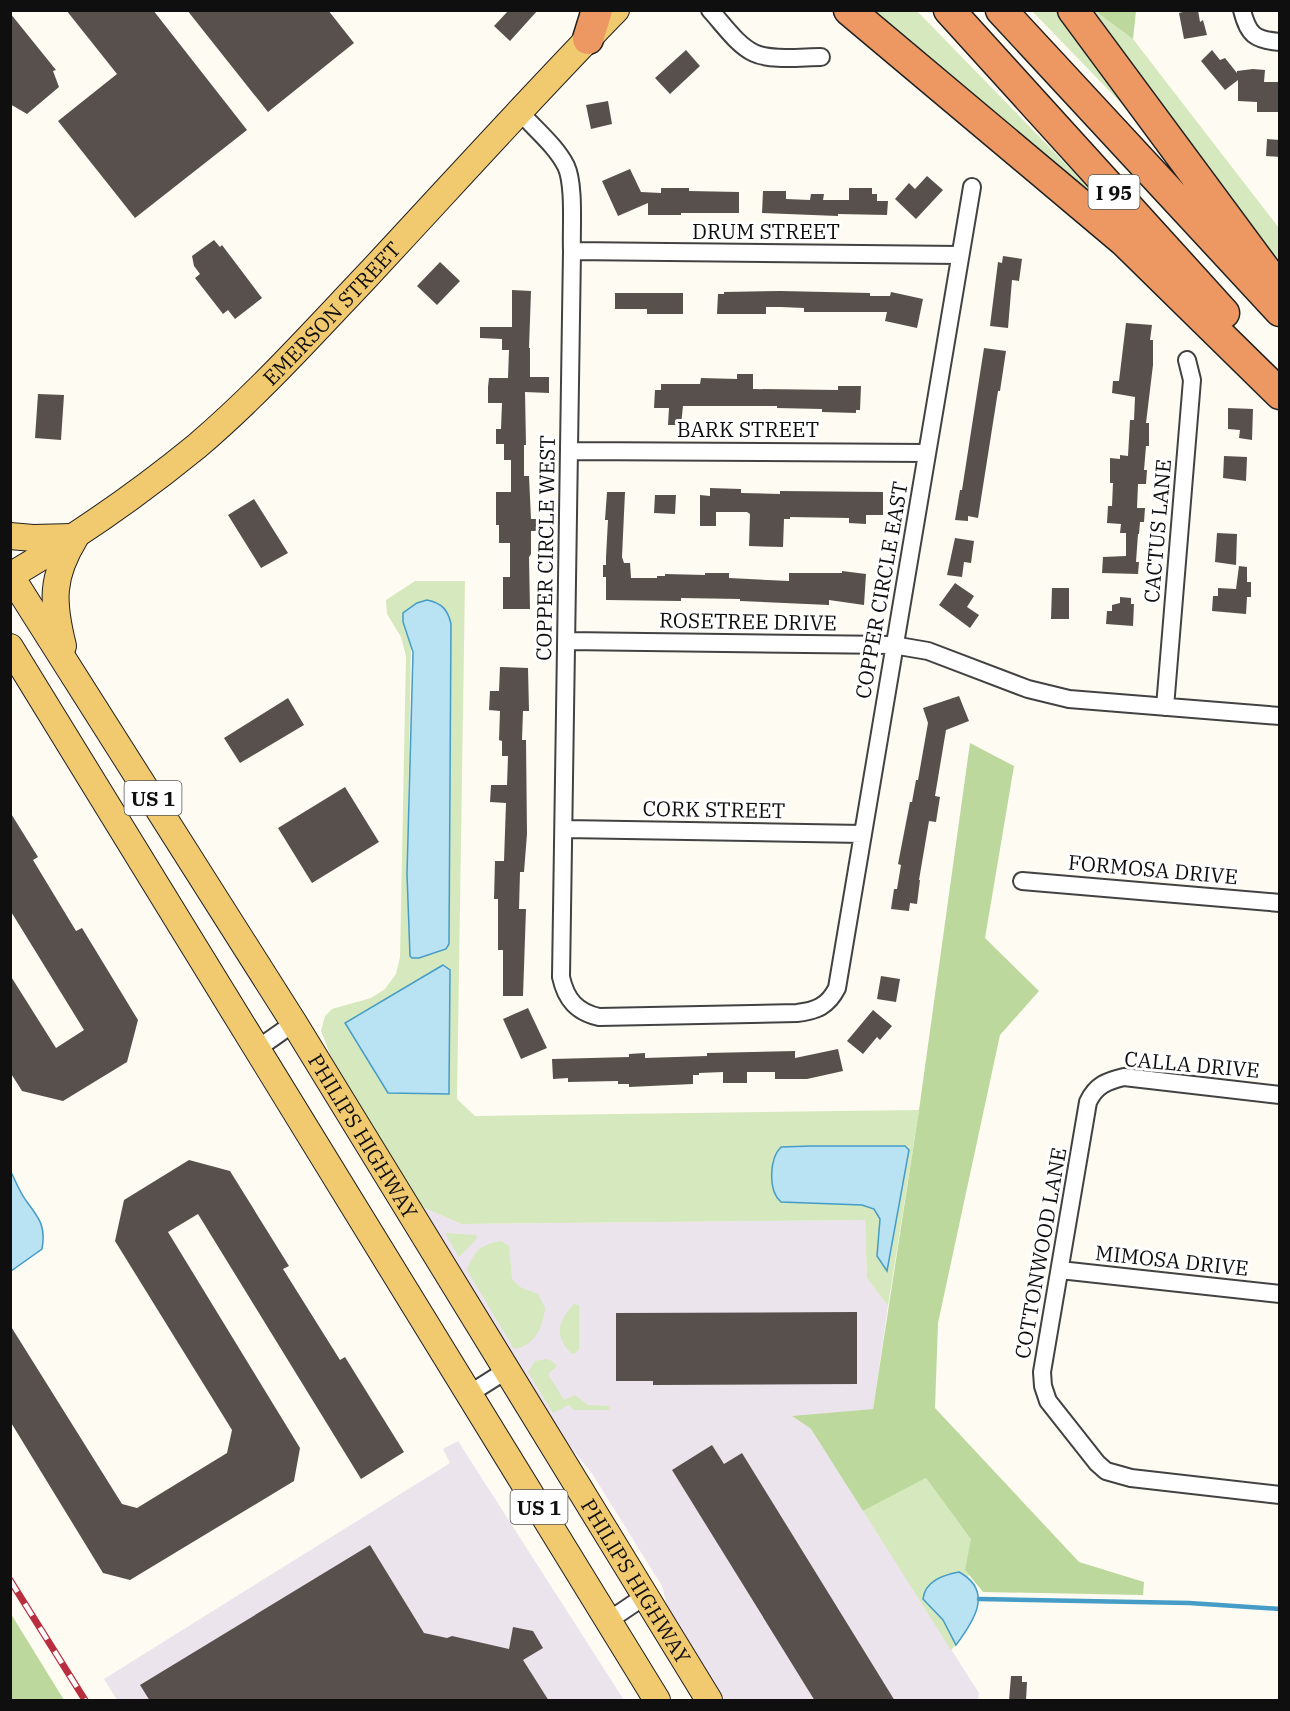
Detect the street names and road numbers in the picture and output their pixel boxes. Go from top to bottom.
road number: I 95 [1088,175,1140,209]
street label: DRUM STREET [692,217,840,245]
street label: EMERSON STREET [256,235,406,391]
street label: BARK STREET [677,415,819,443]
street label: COPPER CIRCLE WEST [529,435,561,661]
street label: CACTUS LANE [1137,458,1177,604]
street label: COPPER CIRCLE EAST [848,479,914,701]
street label: ROSETREE DRIVE [659,605,837,637]
road number: US 1 [124,781,182,815]
street label: CORK STREET [642,794,786,824]
street label: FORMOSA DRIVE [1067,848,1239,890]
street label: CALLA DRIVE [1123,1044,1261,1084]
street label: PHILIPS HIGHWAY [302,1048,425,1224]
street label: COTTONWOOD LANE [1008,1145,1072,1361]
street label: MIMOSA DRIVE [1094,1238,1250,1282]
road number: US 1 [510,1490,568,1524]
street label: PHILIPS HIGHWAY [575,1493,697,1669]

